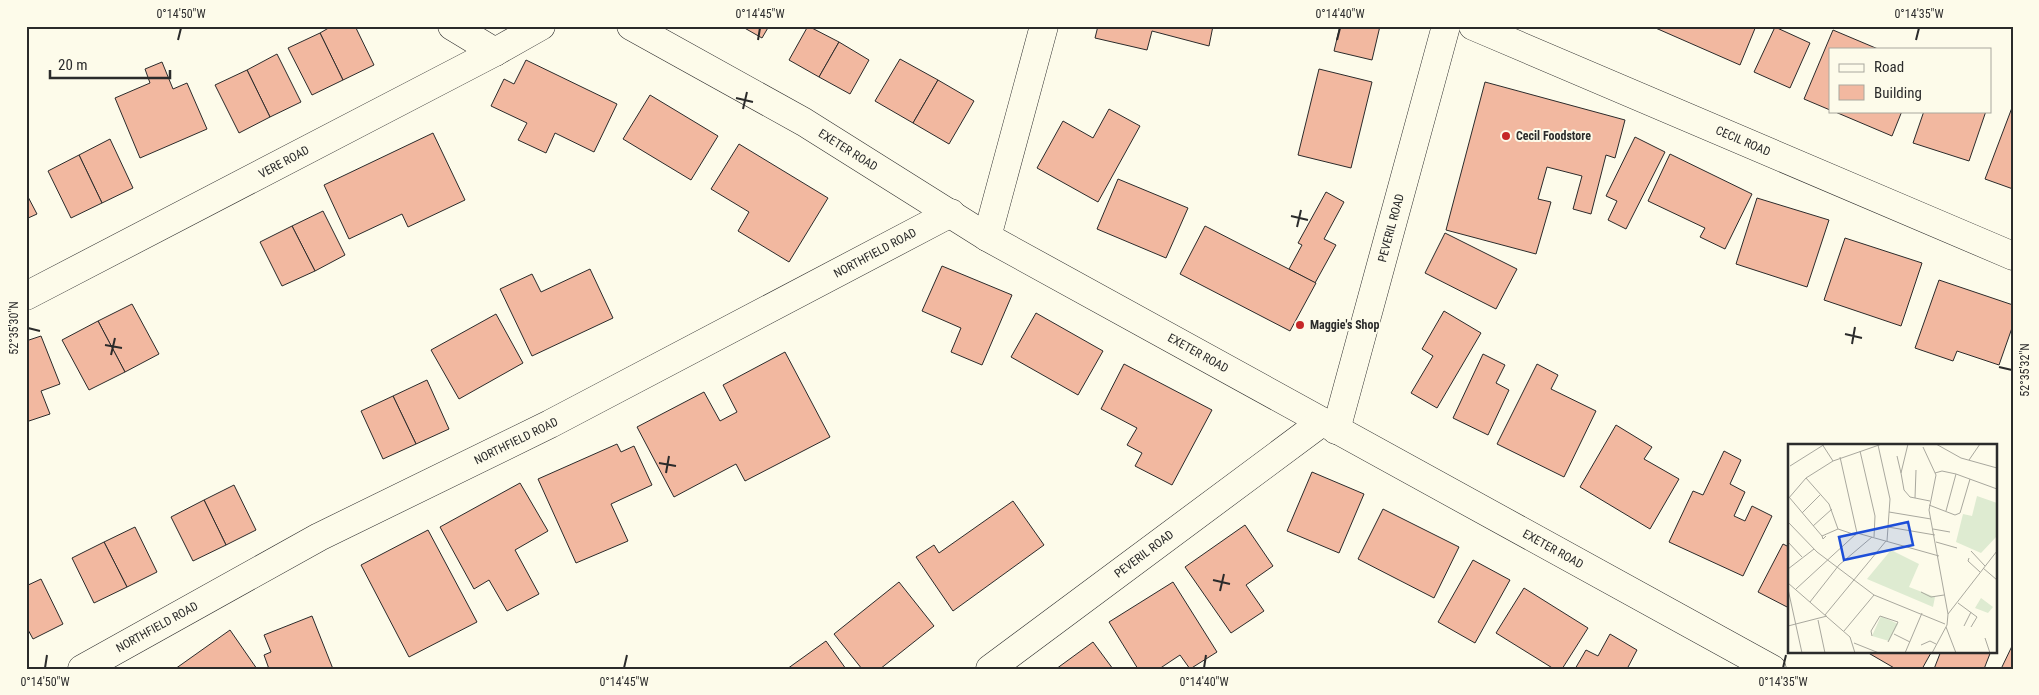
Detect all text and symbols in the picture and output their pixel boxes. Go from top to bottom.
text: 0°14'50"W [156,7,206,21]
text: 0°14'45"W [735,7,785,21]
text: 0°14'40"W [1315,7,1365,21]
text: 0°14'35"W [1894,7,1944,21]
scale bar [50,48,170,80]
legend [1829,48,1992,112]
text: 20 m [58,56,88,74]
text: Road [1874,58,1904,76]
text: Building [1874,84,1922,102]
street label: CECIL ROAD [1713,123,1773,159]
street label: EXETER ROAD [816,126,880,174]
place label: Cecil Foodstore [1516,129,1591,143]
marker: Cecil Foodstore [1500,130,1512,142]
street label: VERE ROAD [256,143,312,181]
street label: PEVERIL ROAD [1375,192,1407,264]
street label: NORTHFIELD ROAD [831,225,919,281]
text: 52°35'30"N [7,301,21,355]
place label: Maggie's Shop [1310,318,1379,332]
marker: Maggie's Shop [1294,319,1306,331]
street label: EXETER ROAD [1165,331,1231,375]
text: 52°35'32"N [2018,343,2032,397]
street label: NORTHFIELD ROAD [472,415,560,467]
inset map [1788,444,1996,652]
street label: PEVERIL ROAD [1112,527,1176,581]
street label: EXETER ROAD [1520,527,1586,571]
street label: NORTHFIELD ROAD [114,599,201,655]
text: 0°14'50"W [20,675,70,689]
text: 0°14'45"W [599,675,649,689]
text: 0°14'40"W [1179,675,1229,689]
text: 0°14'35"W [1758,675,1808,689]

